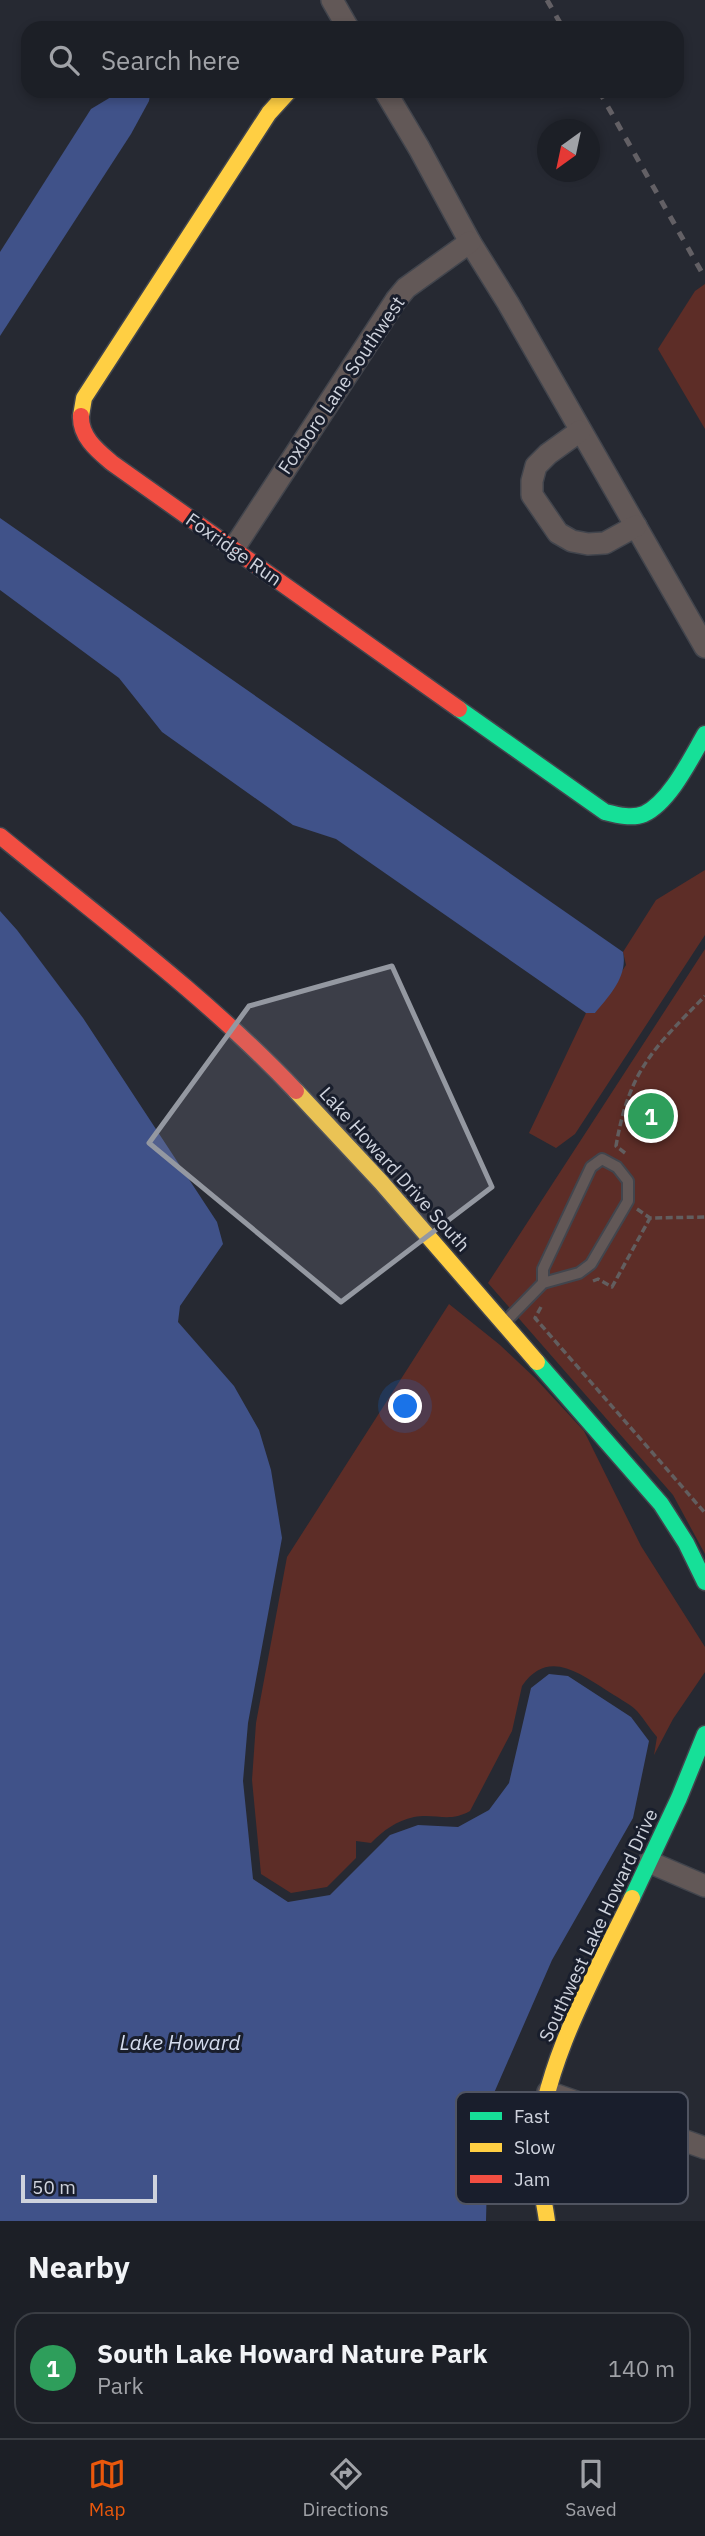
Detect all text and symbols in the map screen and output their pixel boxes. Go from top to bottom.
search box [21,21,684,98]
icon: search [45,41,83,79]
text: Search here [101,43,240,77]
north arrow [537,119,600,182]
street label: Foxboro Lane Southwest [272,291,410,479]
street label: Foxridge Run [181,507,287,591]
street label: Lake Howard Drive South [315,1082,475,1256]
pin: 1 [628,1090,674,1142]
your location [388,1389,422,1423]
street label: Southwest Lake Howard Drive [533,1805,663,2045]
water label: Lake Howard [120,2028,241,2056]
legend [456,2092,688,2204]
text: Fast [514,2104,550,2128]
text: Slow [514,2135,555,2159]
text: Jam [514,2167,550,2191]
scale bar [21,2172,158,2204]
text: 50 m [32,2175,76,2199]
text: Nearby [28,2247,130,2286]
text: South Lake Howard Nature Park [97,2336,488,2370]
text: 1 [46,2353,60,2383]
text: 140 m [608,2353,675,2383]
text: Park [97,2370,144,2400]
tab: Map [88,2455,126,2521]
tab: Directions [302,2455,389,2521]
tab: Saved [565,2455,617,2521]

